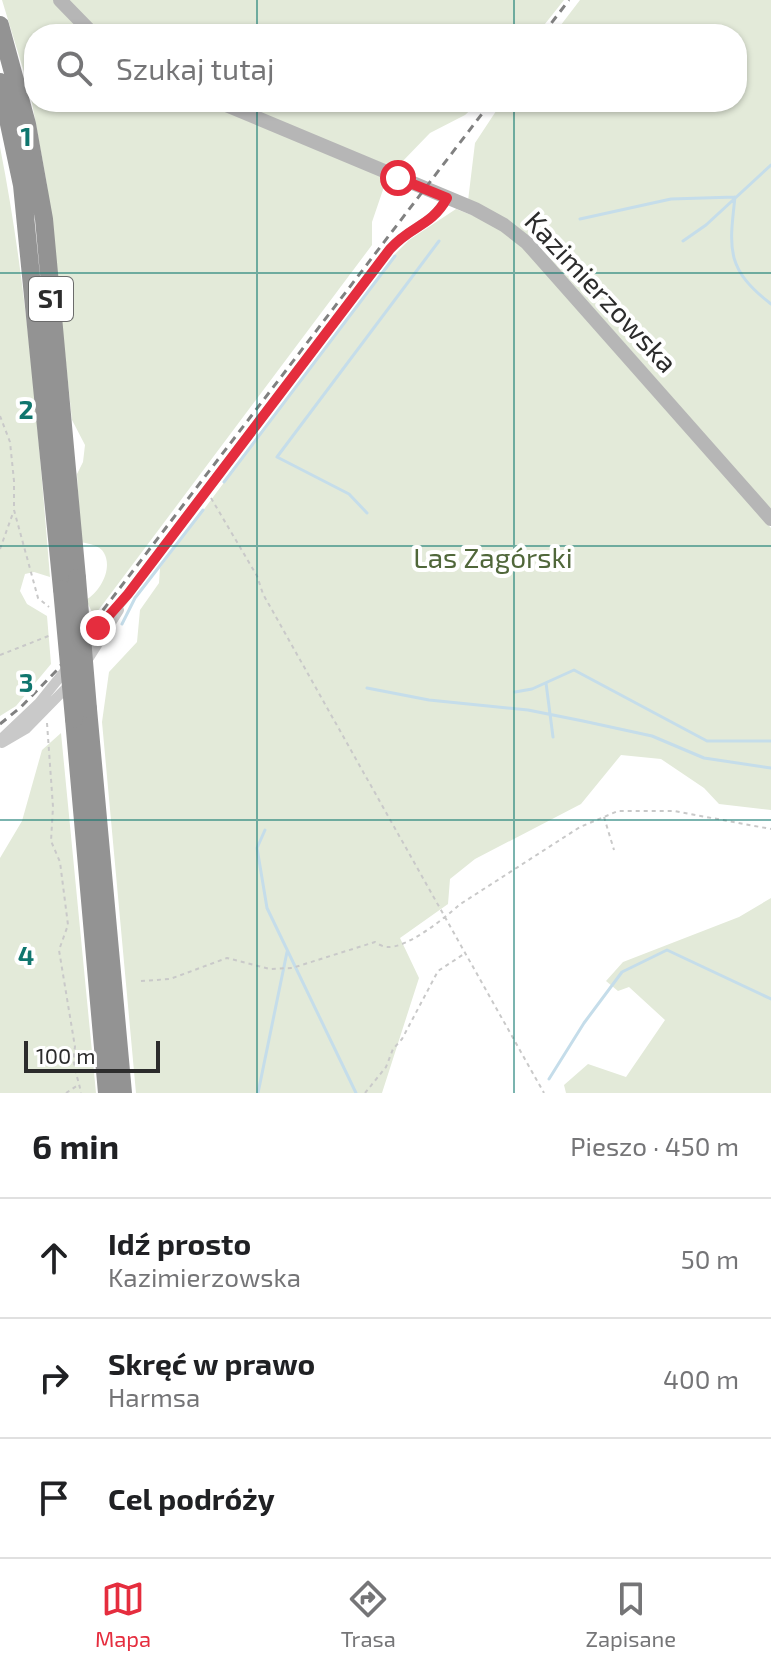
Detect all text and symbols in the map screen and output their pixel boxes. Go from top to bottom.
search box [24,24,747,112]
icon: search [52,46,96,90]
text: Szukaj tutaj [116,50,275,86]
text: 1 [20,120,32,151]
route start [380,160,416,196]
street label: Kazimierzowska [518,204,685,379]
road number: S1 [29,277,73,321]
text: 2 [18,393,34,424]
park label: Las Zagórski [413,540,573,574]
route end [80,610,116,646]
text: 3 [19,666,33,697]
text: 4 [18,939,34,970]
scale bar [24,1037,160,1073]
text: 100 m [36,1042,95,1068]
text: 6 min [32,1125,119,1166]
text: Pieszo · 450 m [570,1130,739,1161]
text: Idź prosto [108,1225,251,1261]
icon: ahead [32,1236,76,1280]
text: 50 m [681,1243,739,1274]
text: Kazimierzowska [108,1261,301,1292]
text: Skręć w prawo [108,1345,315,1381]
icon: right [32,1356,76,1400]
text: 400 m [663,1363,739,1394]
text: Harmsa [108,1381,200,1412]
icon: arrive [32,1476,76,1520]
text: Cel podróży [108,1480,275,1516]
tab: Mapa [95,1577,151,1651]
tab: Trasa [341,1577,396,1651]
tab: Zapisane [585,1577,676,1651]

